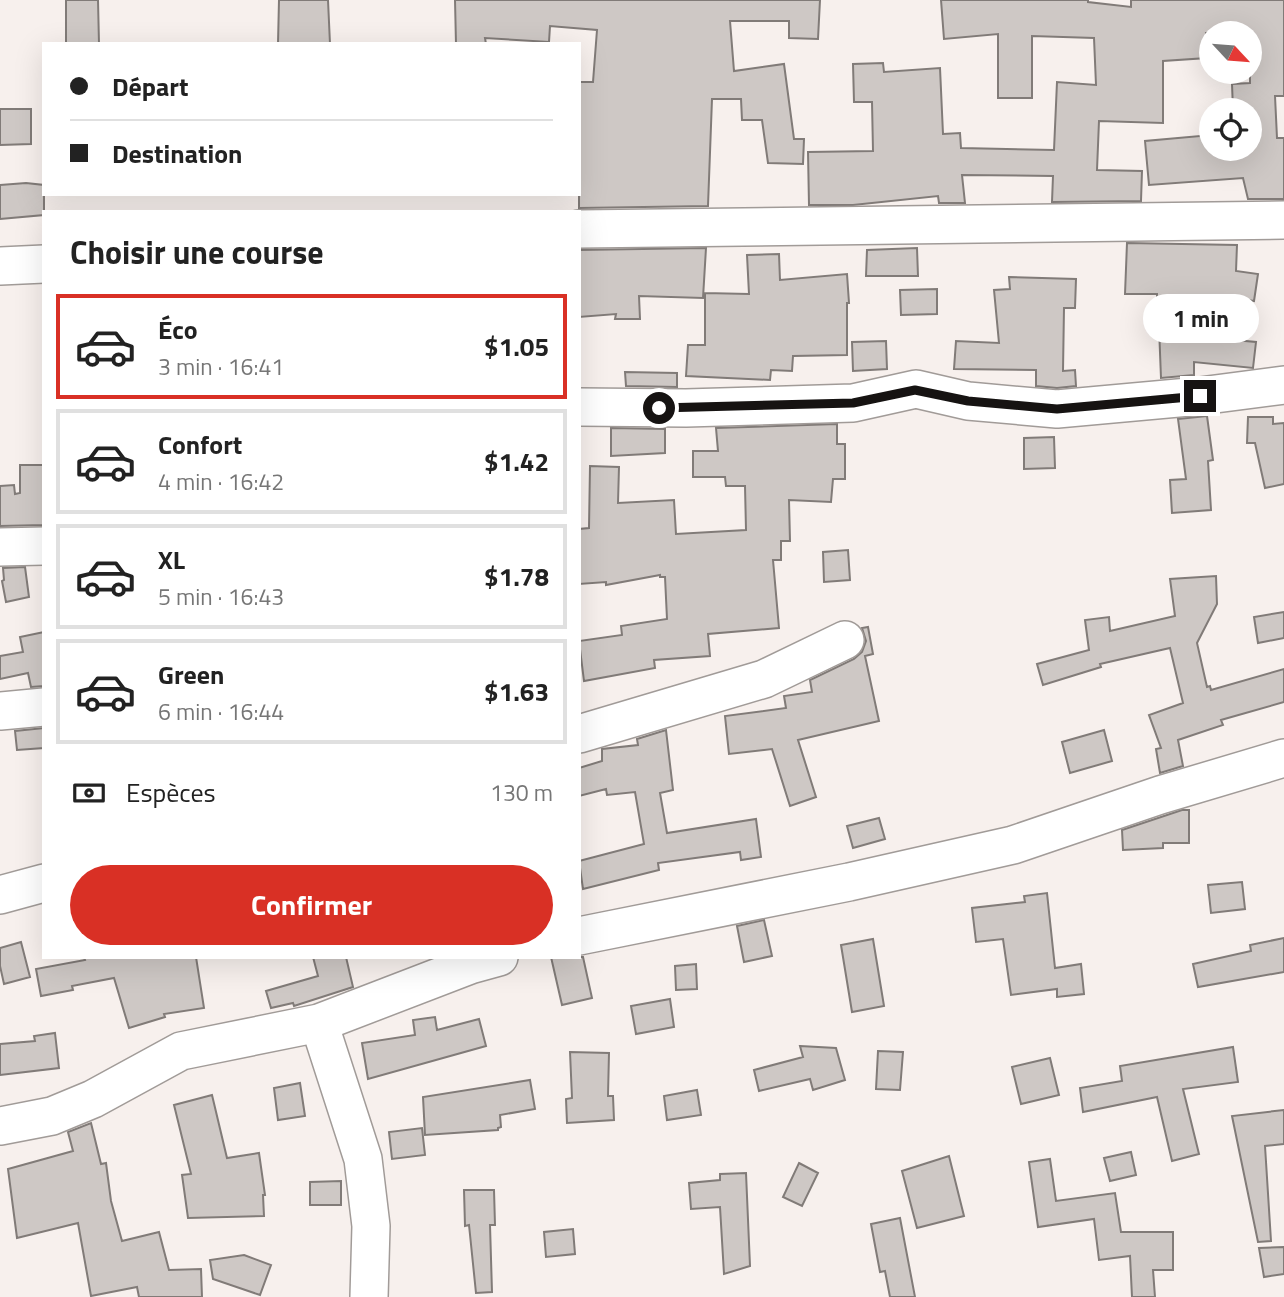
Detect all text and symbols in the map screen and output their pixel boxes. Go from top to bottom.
north arrow [1199,21,1262,84]
map controls [1199,21,1262,161]
text: Départ [112,67,188,106]
button: locate [1199,98,1262,161]
text: Destination [112,134,242,173]
text: Choisir une course [70,228,324,276]
callout: 1 min [1142,294,1258,344]
text: 1 min [1173,301,1229,336]
text: Éco [158,310,198,349]
icon: car [74,315,137,378]
text: $1.05 [484,327,549,366]
text: 3 min · 16:41 [158,349,284,384]
route end [1184,380,1216,412]
route start [643,392,675,424]
text: Confort [158,425,242,464]
icon: car [74,430,137,493]
text: $1.42 [484,442,549,481]
text: 4 min · 16:42 [158,464,284,499]
text: XL [158,540,185,579]
icon: car [74,545,137,608]
text: $1.78 [484,557,549,596]
text: 5 min · 16:43 [158,579,284,614]
text: Green [158,655,224,694]
icon: car [74,660,137,723]
text: $1.63 [484,672,549,711]
text: 6 min · 16:44 [158,694,284,729]
text: Espèces [126,773,216,812]
icon: cash [70,774,108,812]
text: 130 m [490,775,553,810]
button: Confirmer [70,865,553,945]

